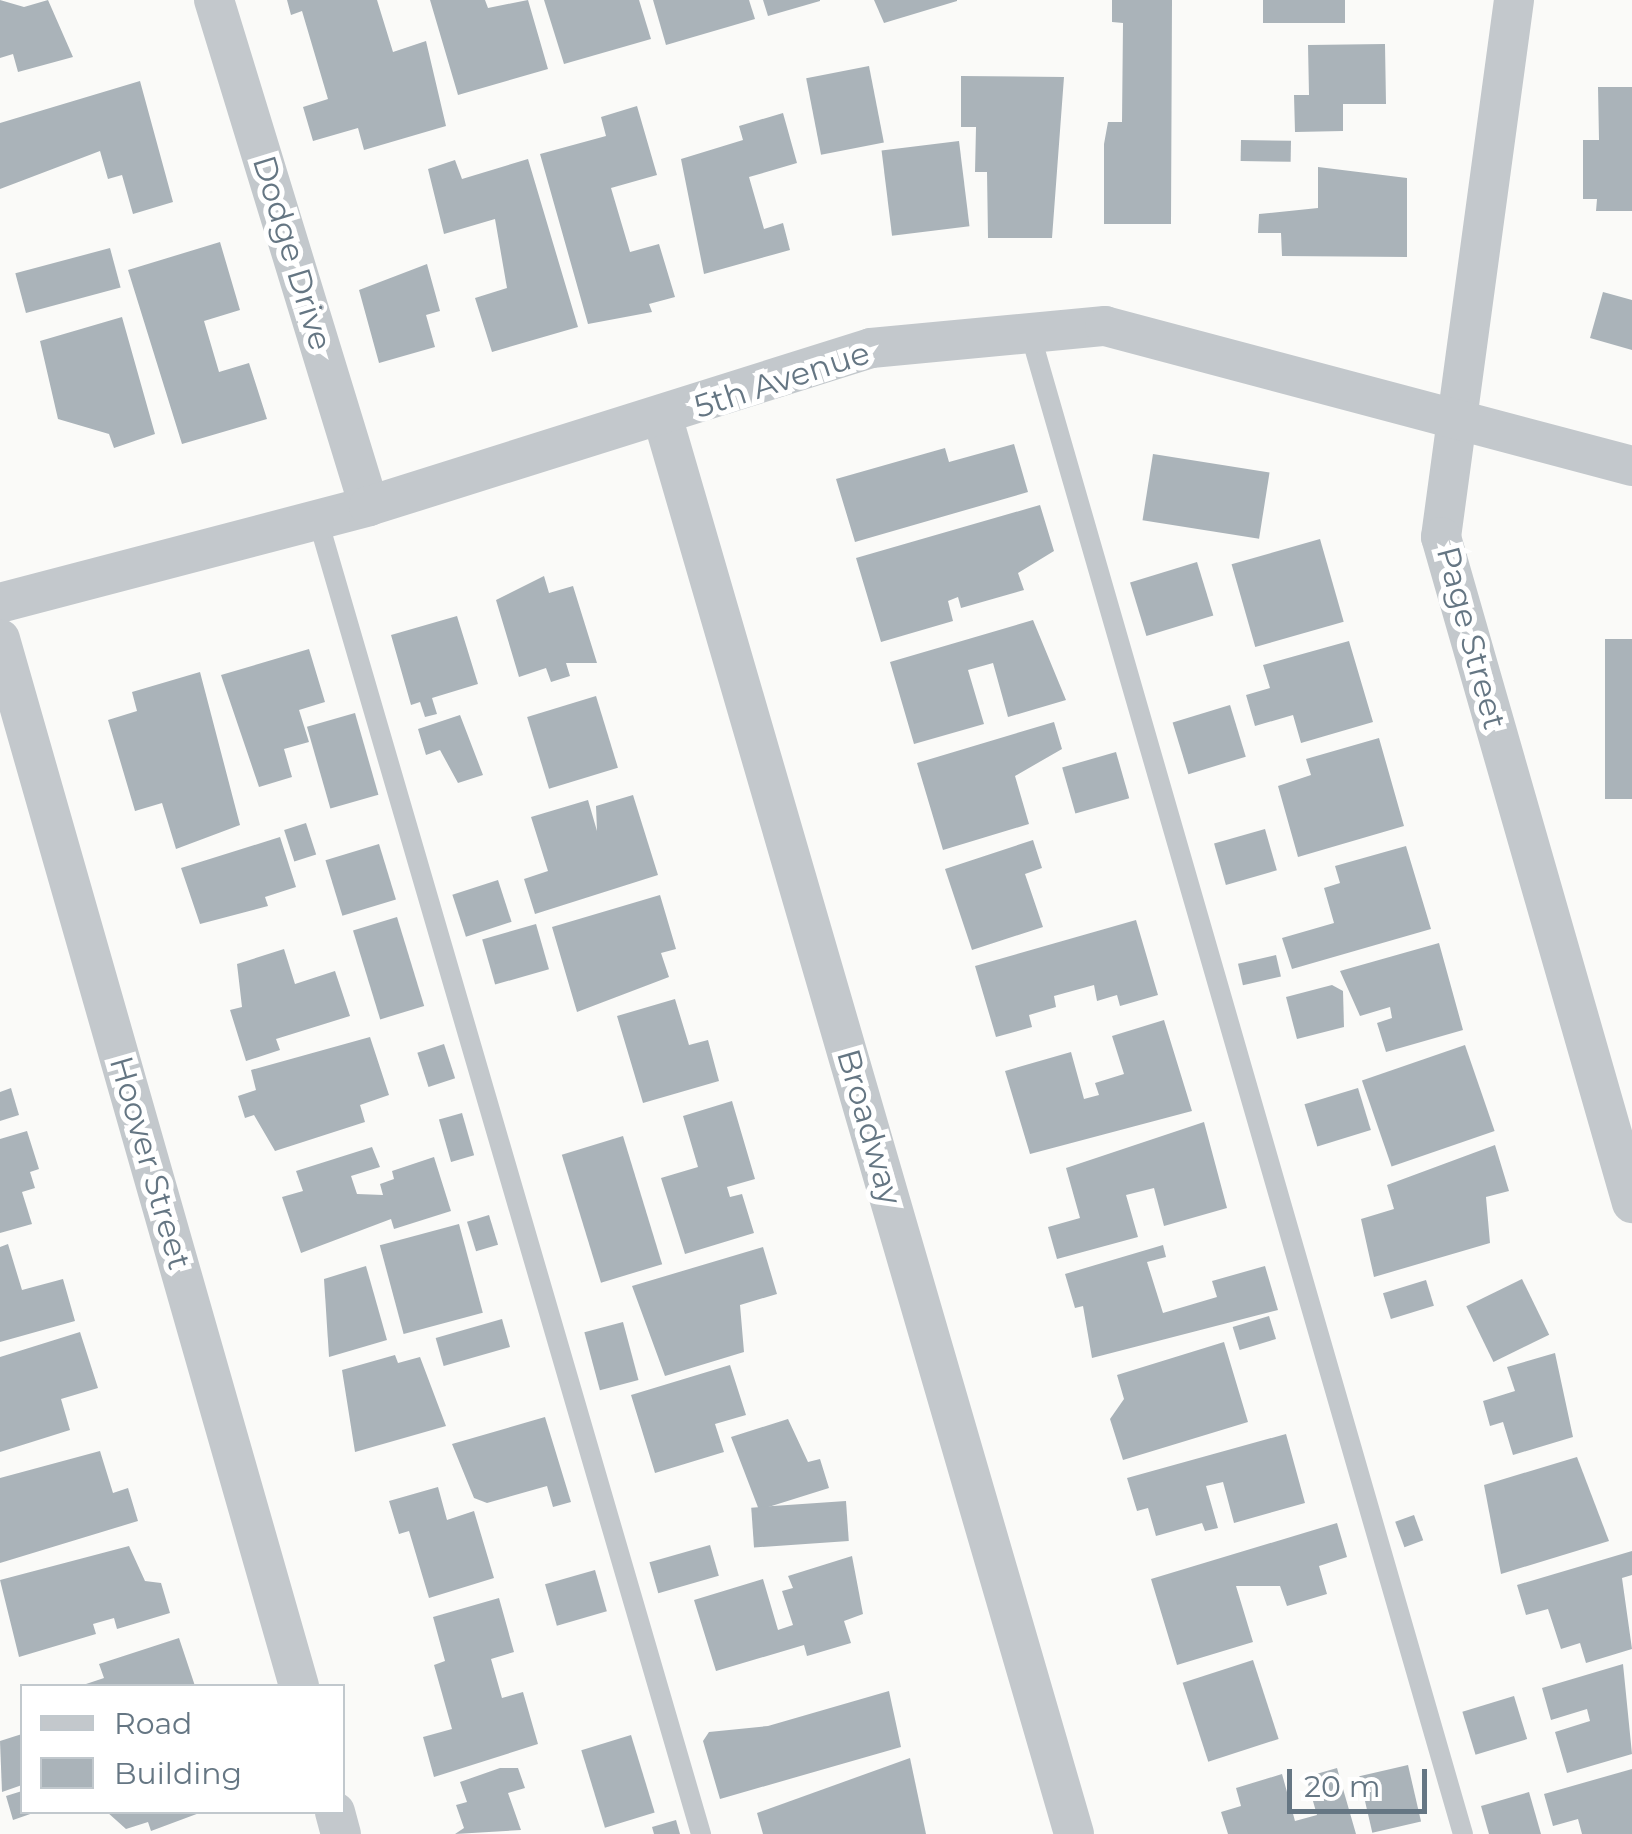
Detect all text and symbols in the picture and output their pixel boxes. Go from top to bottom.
street label: Dodge Drive [244,151,340,355]
street label: 5th Avenue [690,334,874,426]
street label: Page Street [1428,542,1514,734]
street label: Broadway [828,1045,910,1209]
street label: Hoover Street [101,1052,199,1274]
legend [20,1684,345,1814]
text: Road [114,1705,192,1742]
scale bar [1292,1749,1432,1811]
text: Building [114,1755,242,1792]
text: 20 m [1304,1768,1381,1805]

